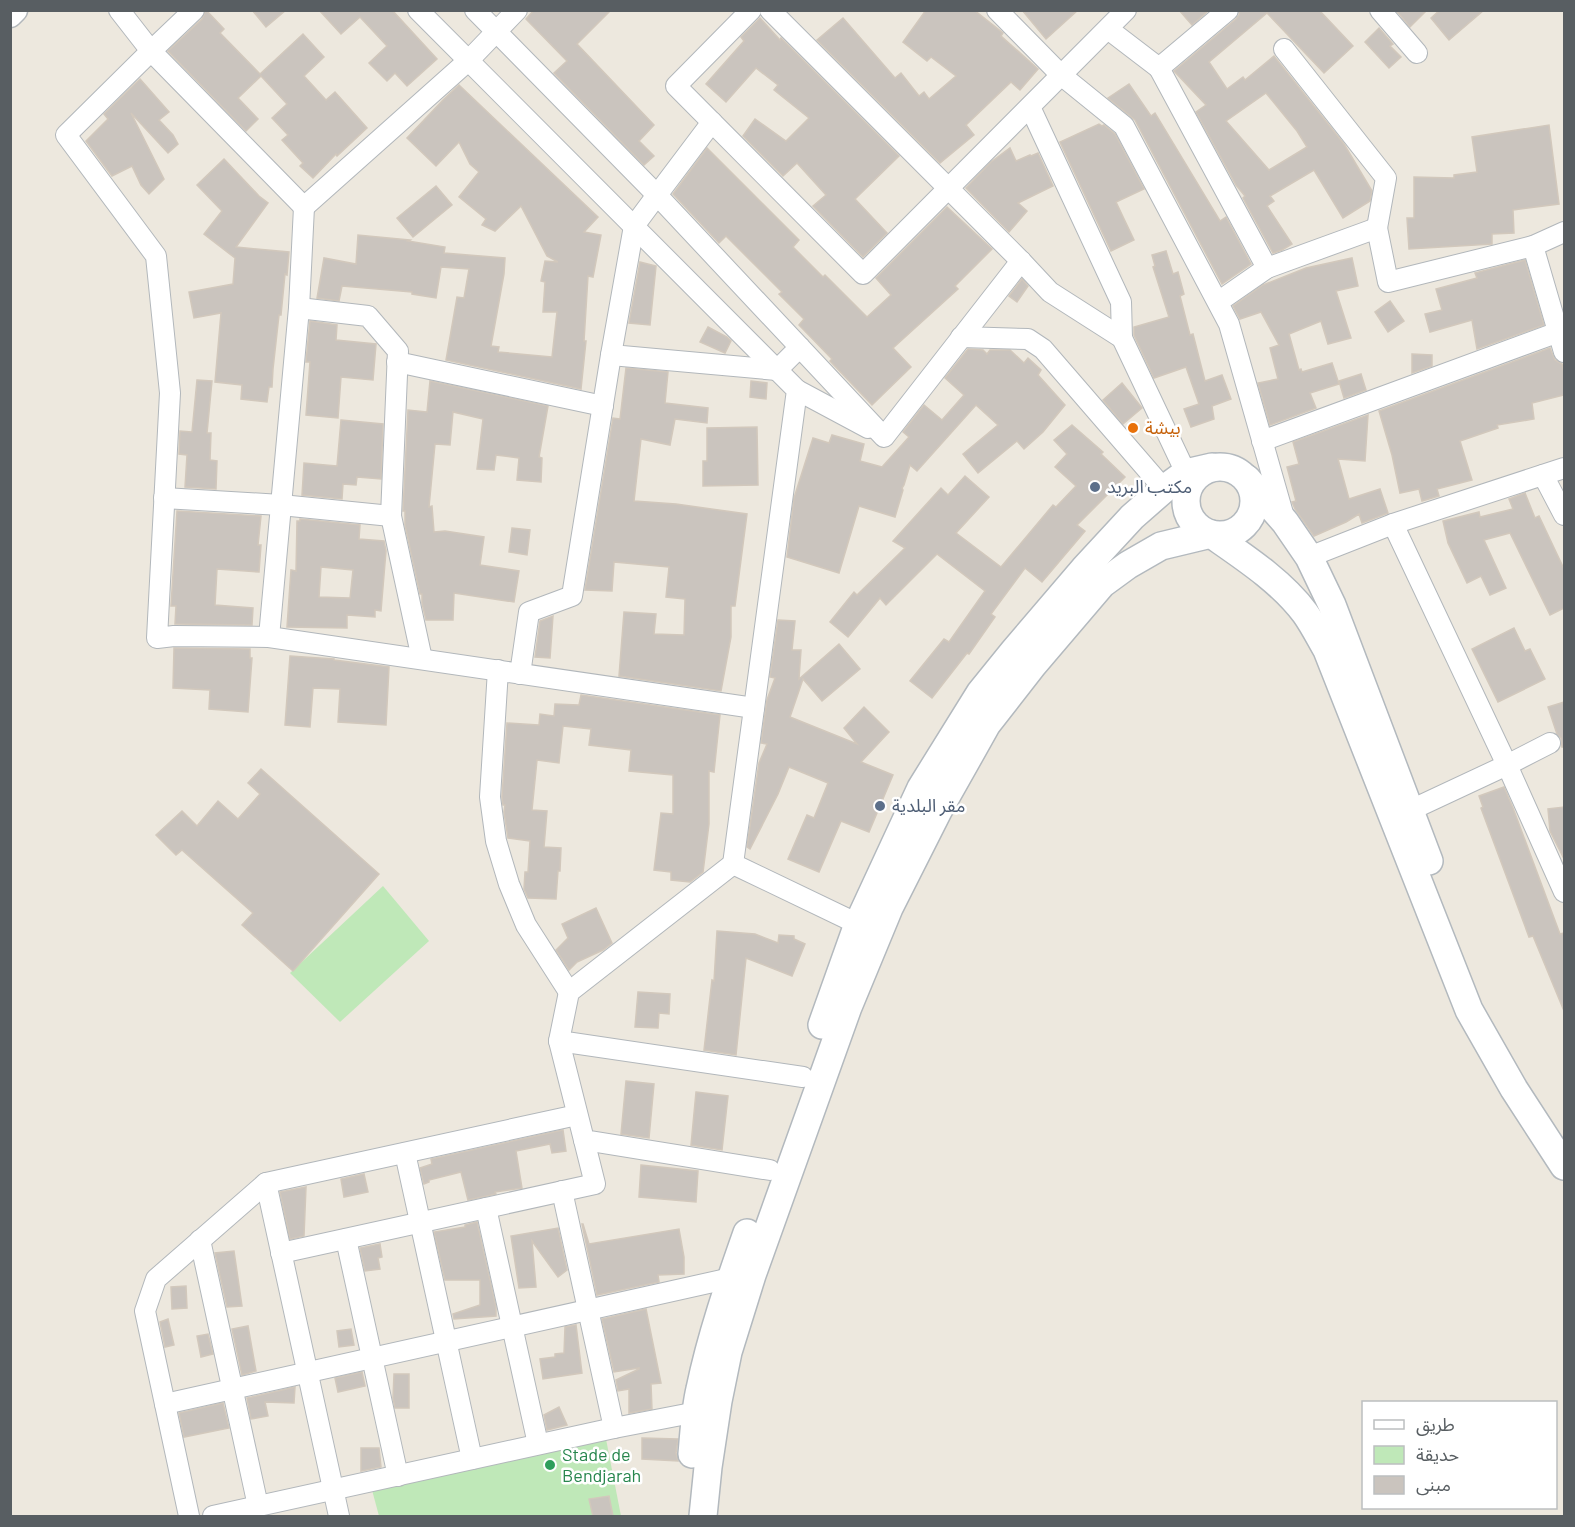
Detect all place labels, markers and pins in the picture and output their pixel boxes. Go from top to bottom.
place label: بيشة [1145,416,1181,438]
marker: بيشة [1126,421,1140,435]
place label: مكتب البريد [1107,475,1192,498]
marker: مكتب البريد [1088,480,1102,494]
place label: مقر البلدية [892,794,965,817]
marker: مقر البلدية [873,799,887,813]
place label: Stade de Bendjarah [562,1443,641,1486]
marker: Stade de Bendjarah [543,1458,557,1472]

